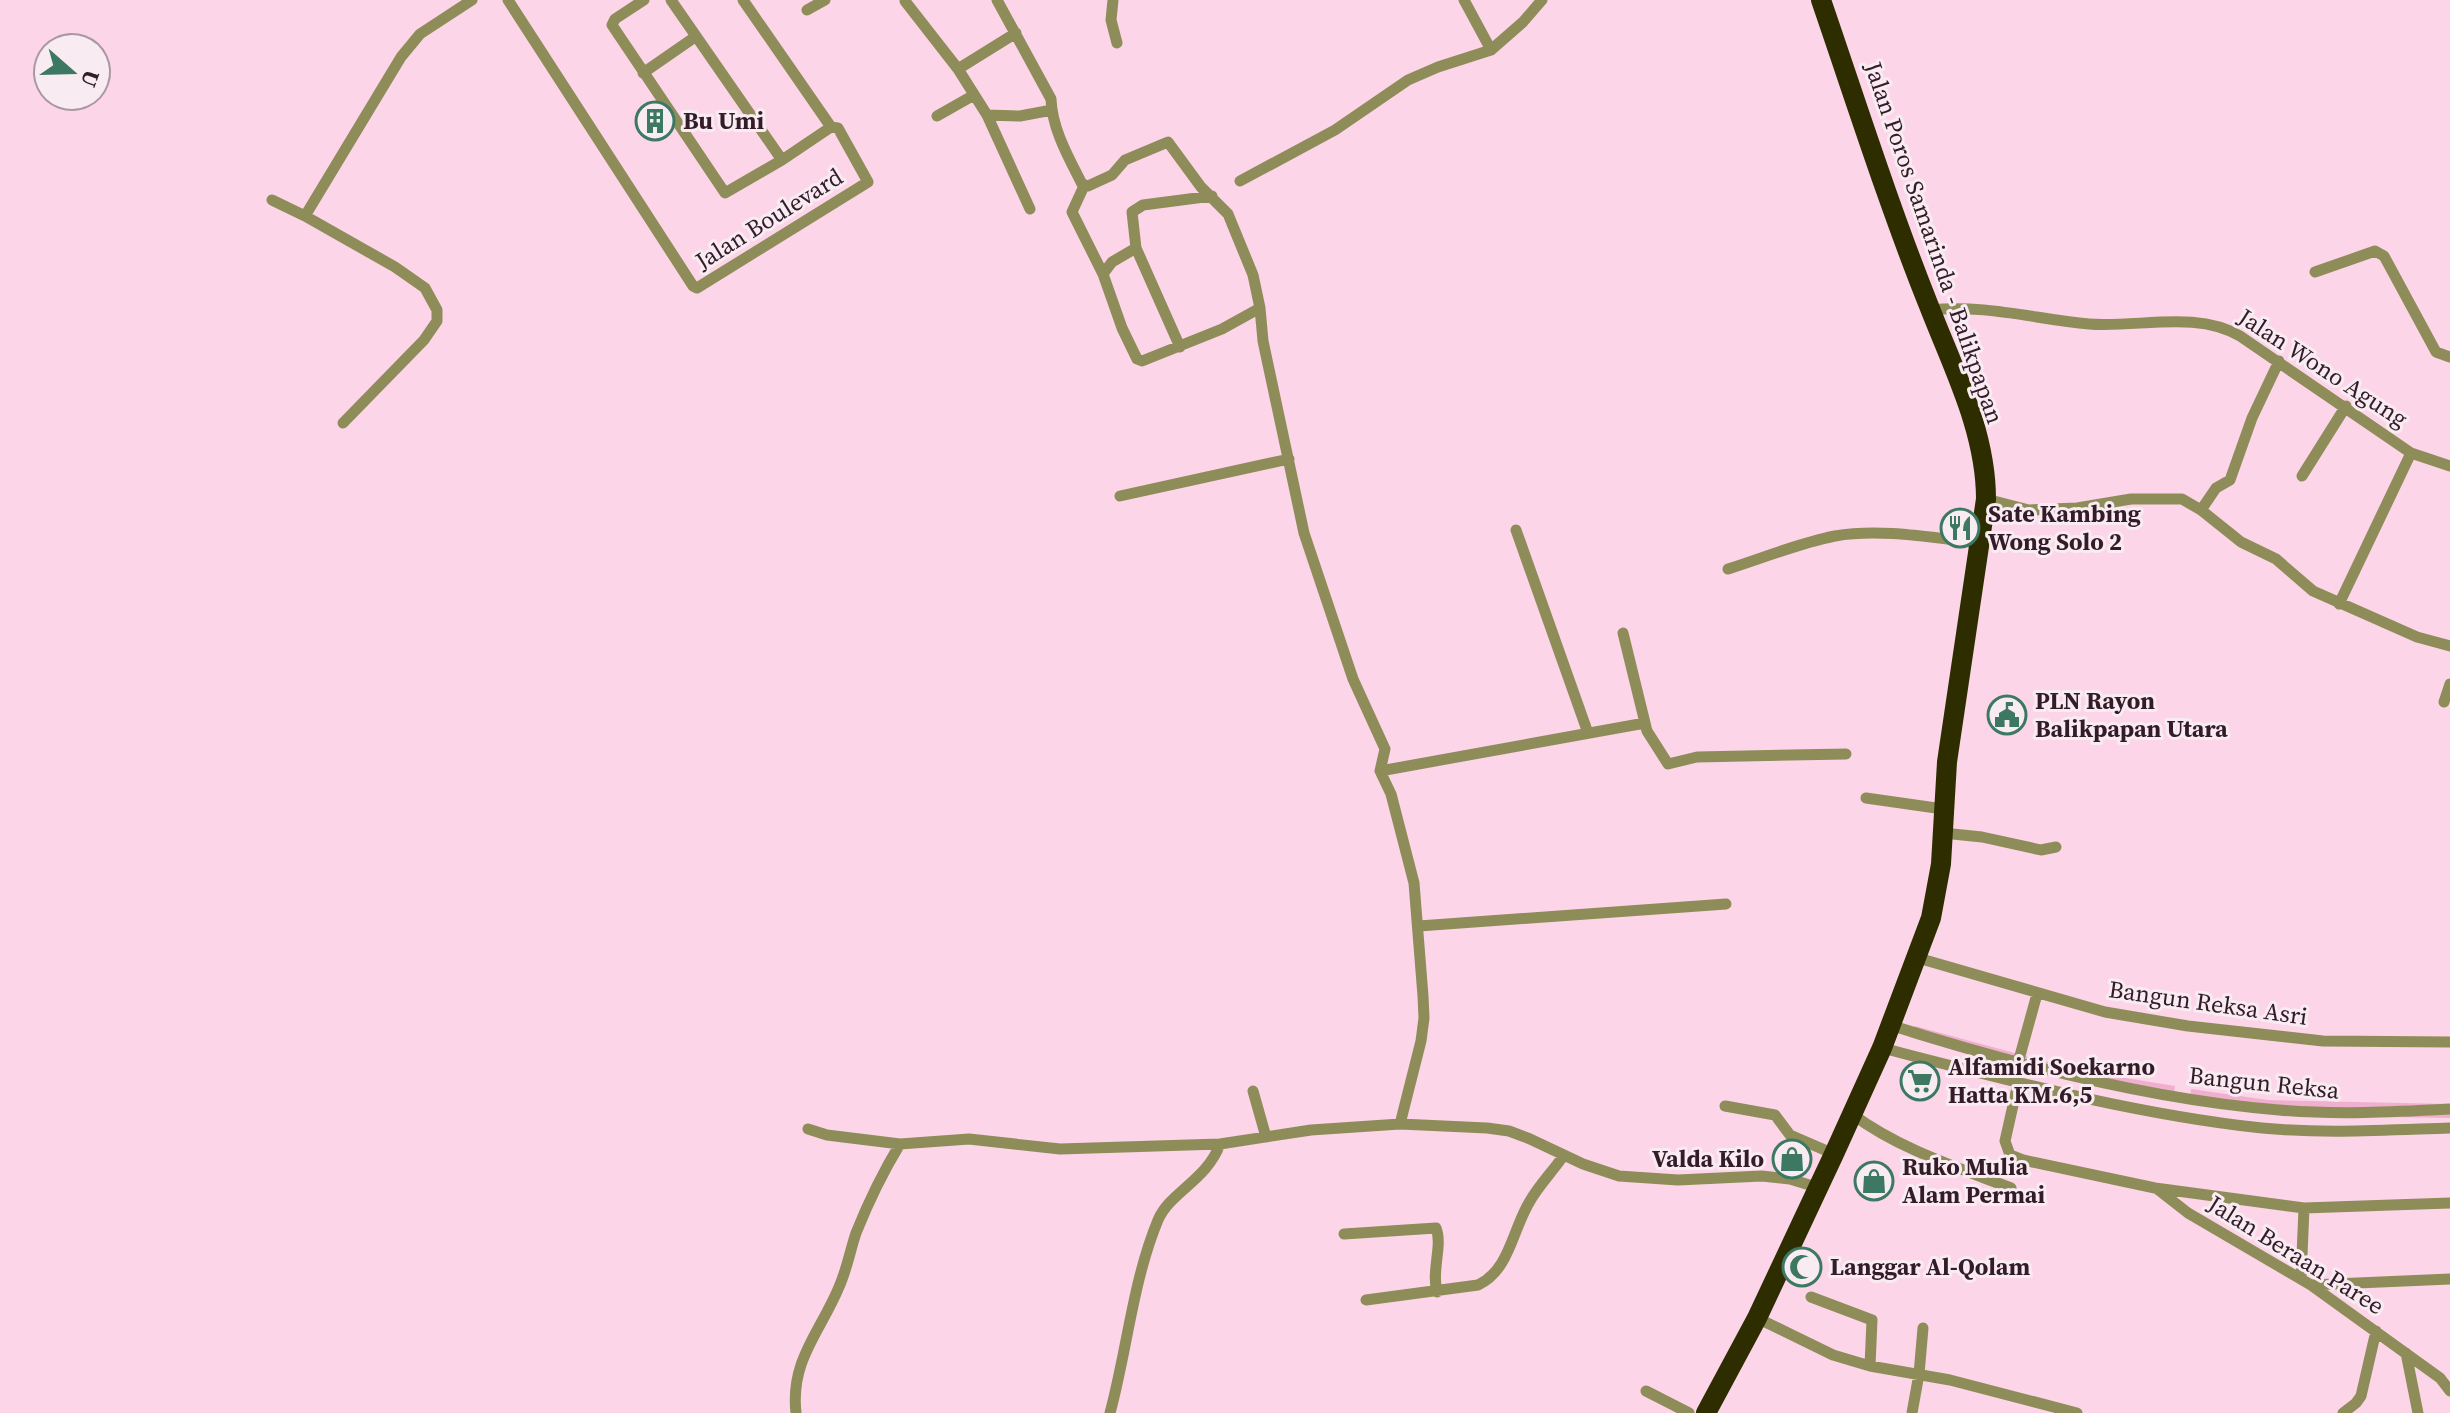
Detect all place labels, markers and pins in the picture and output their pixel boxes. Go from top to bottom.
building icon: Bu Umi [634,100,676,142]
place label: Bu Umi [683,104,765,137]
place label: Sate Kambing Wong Solo 2 [1988,497,2141,558]
restaurant icon: Sate Kambing Wong Solo 2 [1939,507,1981,549]
place label: PLN Rayon Balikpapan Utara [2035,684,2228,745]
public building icon: PLN Rayon Balikpapan Utara [1986,694,2028,736]
place label: Alfamidi Soekarno Hatta KM.6,5 [1948,1050,2155,1111]
supermarket icon: Alfamidi Soekarno Hatta KM.6,5 [1899,1060,1941,1102]
shop icon: Valda Kilo [1771,1138,1813,1180]
place label: Valda Kilo [1652,1142,1764,1175]
place label: Ruko Mulia Alam Permai [1902,1150,2046,1211]
shop icon: Ruko Mulia Alam Permai [1853,1160,1895,1202]
mosque icon: Langgar Al-Qolam [1781,1246,1823,1288]
place label: Langgar Al-Qolam [1830,1250,2031,1283]

